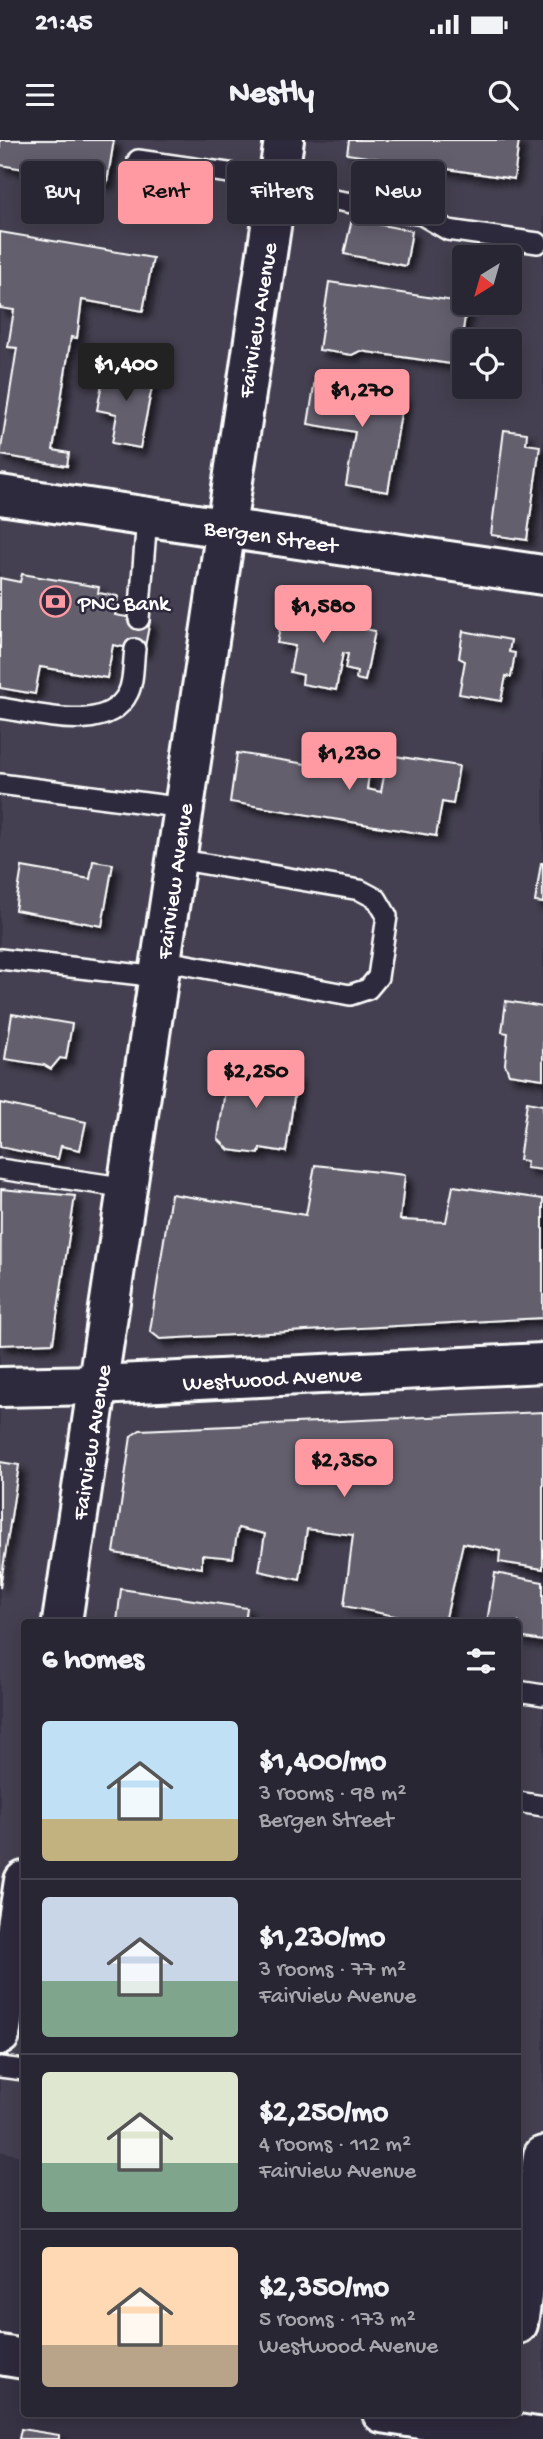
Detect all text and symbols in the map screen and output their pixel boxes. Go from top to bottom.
text: 21:45 [35,9,92,40]
icon: menu [21,76,59,114]
text: Nestly [229,76,314,114]
icon: search [484,76,522,114]
chip: Buy [21,161,104,224]
chip: Rent [118,161,213,224]
chip: Filters [227,161,337,224]
chip: New [351,161,445,224]
street label: Fairview Avenue [234,240,285,401]
north arrow [452,245,522,315]
map controls [452,245,522,399]
button: locate [452,329,522,399]
pin: $1,400 [69,344,183,403]
text: $1,400 [94,352,158,379]
pin: $1,270 [305,370,419,429]
text: $1,270 [330,378,394,405]
street label: Bergen Street [201,516,341,561]
bank icon: PNC Bank [38,585,72,619]
pin: $1,580 [266,586,380,645]
place label: PNC Bank [77,592,172,619]
text: $1,580 [291,594,355,621]
pin: $1,230 [292,732,406,792]
text: $1,230 [317,741,381,768]
street label: Fairview Avenue [152,801,201,962]
pin: $2,250 [199,1051,313,1110]
text: $2,250 [223,1059,289,1086]
street label: Fairview Avenue [68,1362,119,1523]
street label: Westwood Avenue [182,1362,363,1399]
pin: $2,350 [287,1440,401,1499]
text: $2,350 [311,1448,377,1475]
icon: filters [462,1642,500,1680]
text: 6 homes [42,1644,144,1679]
text: $1,400/mo [259,1746,386,1781]
icon: home [98,1749,182,1833]
text: 3 rooms · 98 m² [259,1781,406,1808]
text: Bergen Street [259,1808,393,1835]
text: $1,230/mo [259,1922,385,1957]
icon: home [98,1925,182,2009]
text: 3 rooms · 77 m² [259,1957,406,1984]
text: Fairview Avenue [259,1984,416,2011]
text: $2,250/mo [259,2097,388,2132]
icon: home [98,2100,182,2184]
text: 4 rooms · 112 m² [259,2132,411,2159]
text: Fairview Avenue [259,2159,416,2186]
text: $2,350/mo [259,2272,389,2307]
icon: home [98,2275,182,2359]
text: 5 rooms · 173 m² [259,2307,416,2334]
text: Westwood Avenue [259,2334,438,2361]

